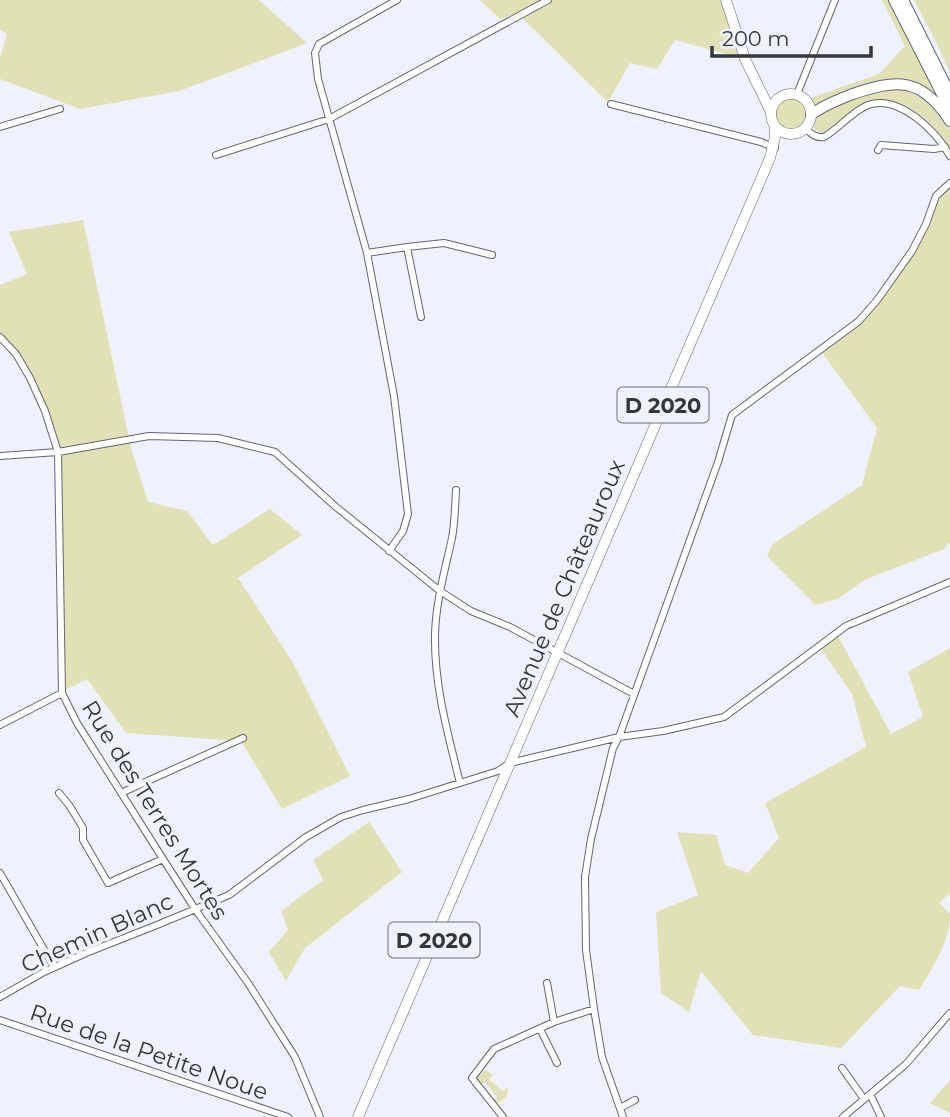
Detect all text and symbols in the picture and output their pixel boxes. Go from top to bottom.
scale bar [712,14,871,58]
text: 200 m [722,26,789,51]
road number: D 2020 [618,388,708,422]
street label: Avenue de Châteauroux [497,455,631,721]
street label: Rue des Terres Mortes [76,695,234,925]
street label: Chemin Blanc [17,887,177,979]
road number: D 2020 [388,922,480,958]
street label: Rue de la Petite Noue [26,998,272,1106]

